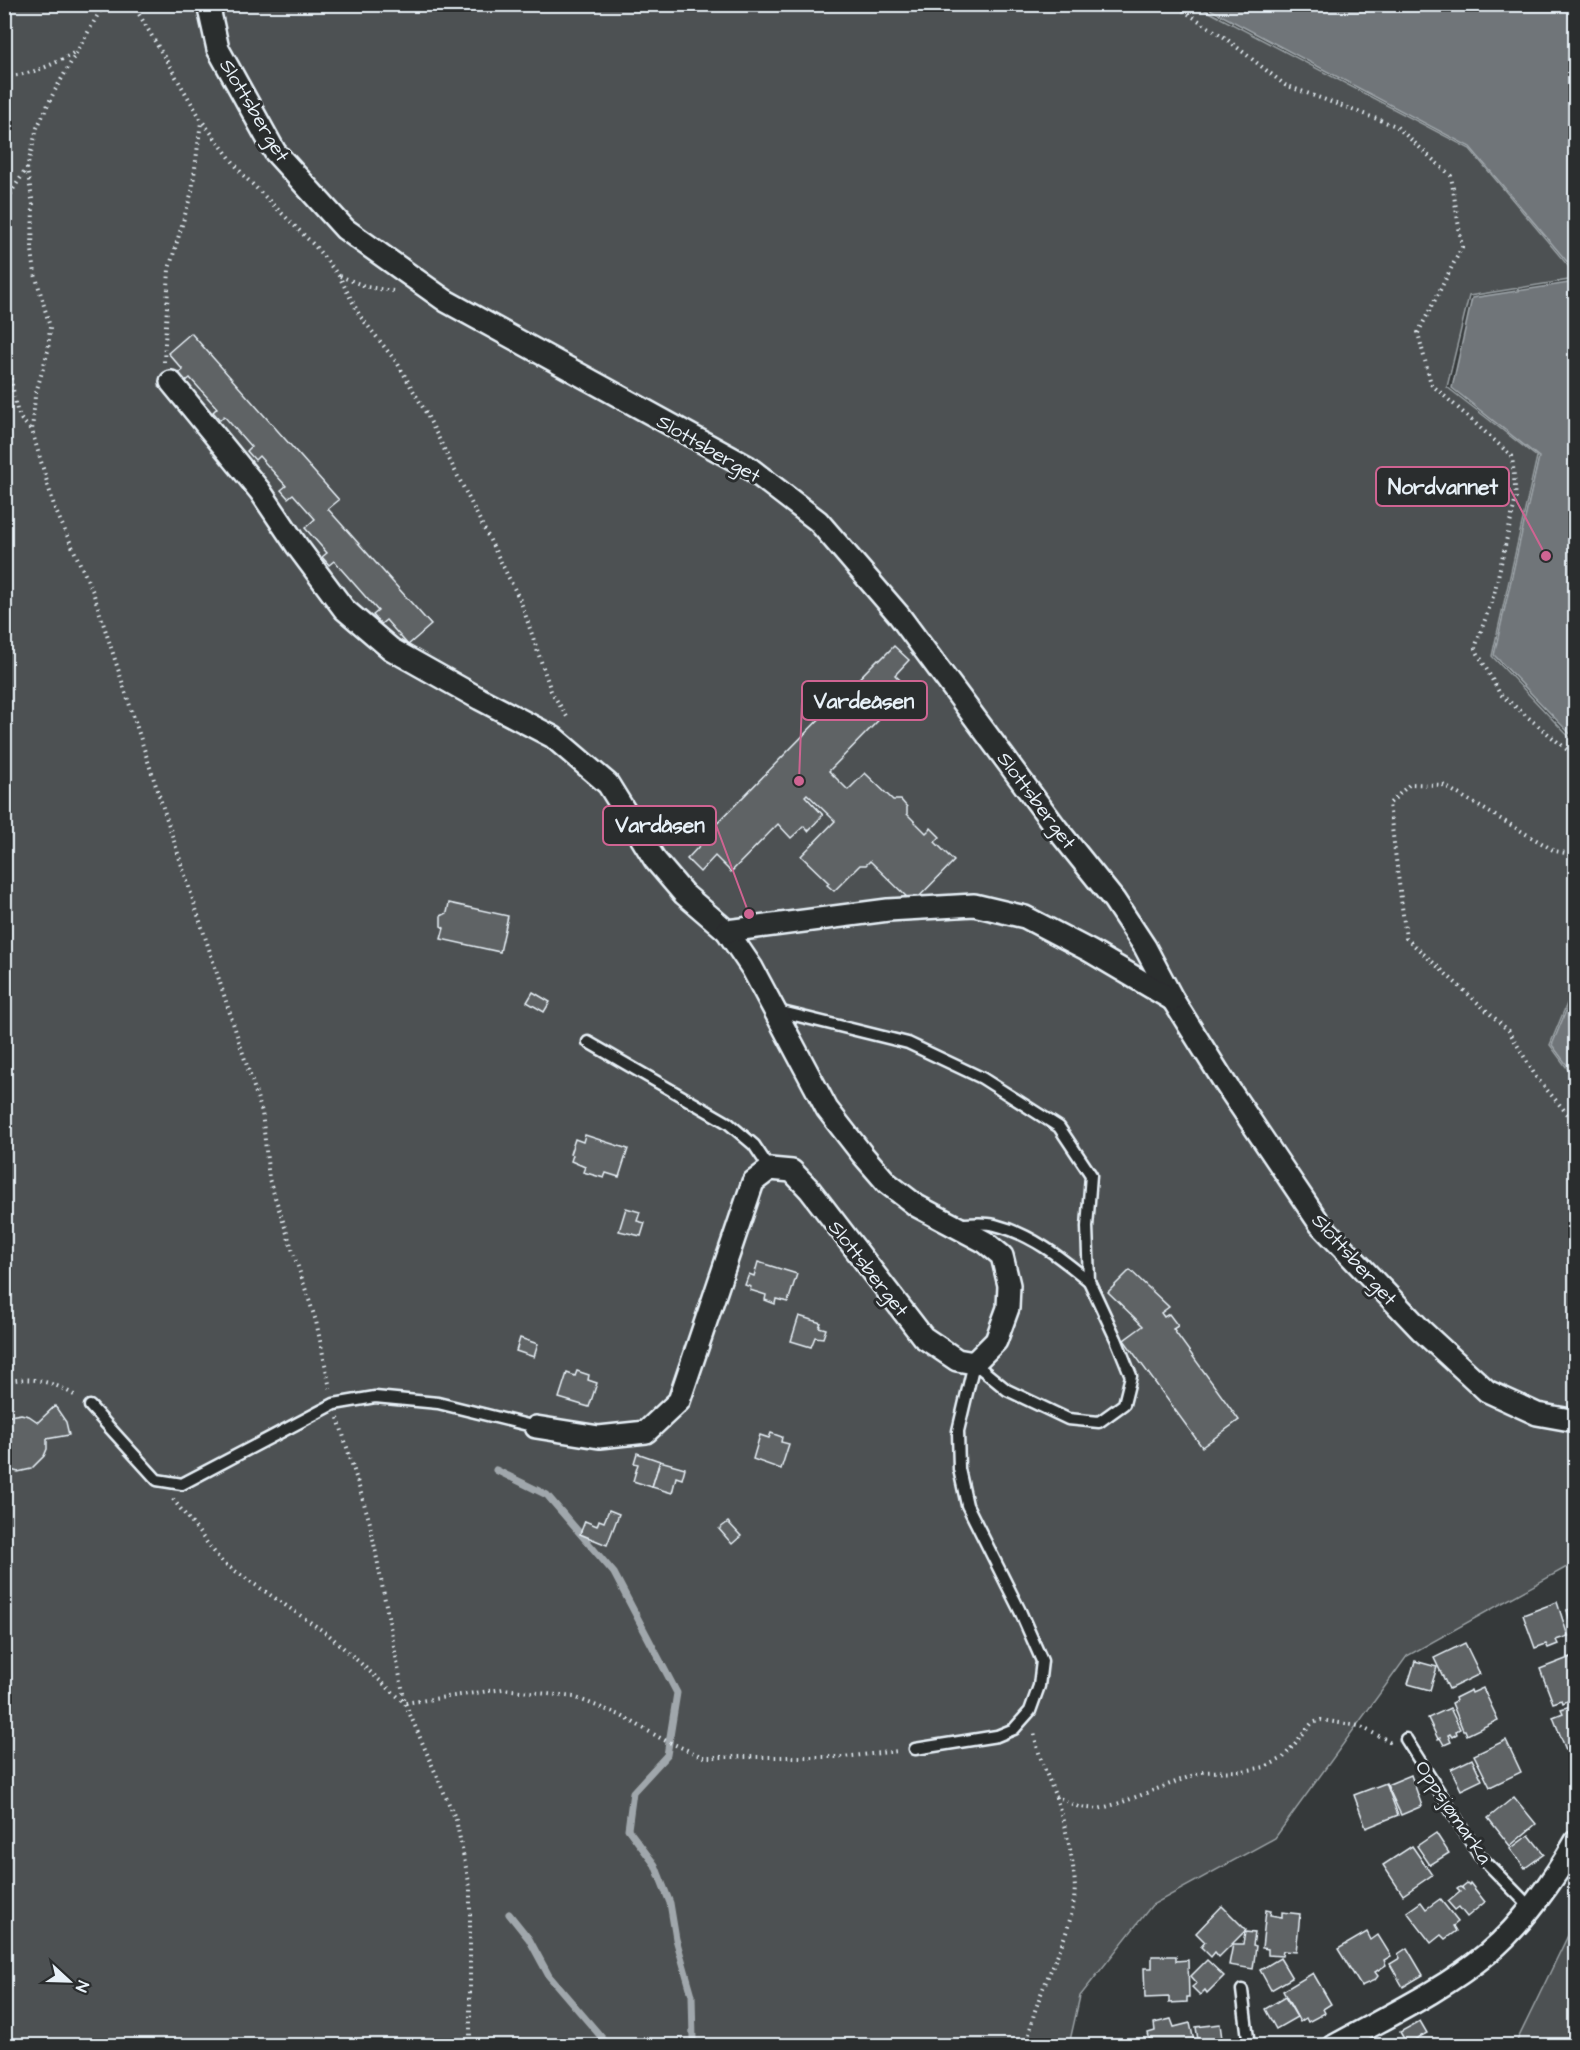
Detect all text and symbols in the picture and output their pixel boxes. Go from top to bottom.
street label: Slottsberget [211,54,296,168]
street label: Slottsberget [651,408,766,491]
callout: Nordvannet [1376,467,1509,506]
text: Nordvannet [1388,473,1498,502]
callout: Vardeåsen [802,681,927,720]
text: Vardeåsen [813,687,915,716]
street label: Slottsberget [989,746,1082,856]
callout: Vardåsen [603,806,716,845]
text: Vardåsen [614,811,705,840]
street label: Slottsberget [1304,1207,1403,1313]
street label: Slottsberget [821,1214,915,1323]
street label: Oppsjømarka [1408,1755,1498,1870]
north arrow [39,1951,99,2011]
text: N [70,1977,94,1995]

